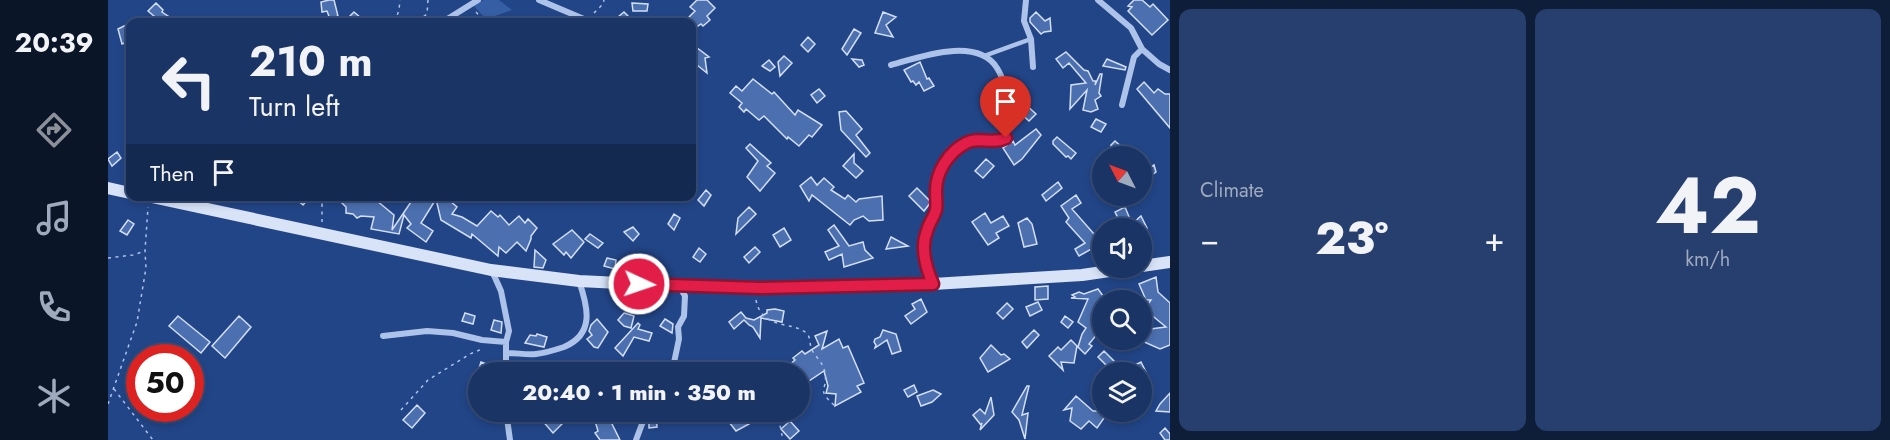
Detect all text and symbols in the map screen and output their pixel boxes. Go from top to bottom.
text: 20:39 [14,23,94,62]
text: 210 m [249,31,373,92]
icon: left [150,42,228,120]
pin [980,76,1031,138]
icon: arrive [989,85,1022,118]
text: Turn left [249,87,339,126]
icon: directions [33,109,75,151]
north arrow [1092,146,1152,206]
map controls [1092,146,1152,422]
text: 42 [1655,150,1761,262]
icon: arrive [207,156,240,189]
text: Then [150,157,195,189]
text: Climate [1200,176,1264,205]
icon: music [33,197,75,239]
text: 23° [1315,206,1388,271]
text: − [1200,216,1219,263]
text: + [1484,216,1505,263]
button: sound [1092,218,1152,278]
text: km/h [1685,245,1730,274]
position arrow [607,252,671,316]
icon: phone [33,286,75,328]
button: search [1092,290,1152,350]
speed limit sign: 50 [126,344,204,422]
button: layers [1092,362,1152,422]
icon: climate [33,375,75,417]
text: 20:40 · 1 min · 350 m [522,376,756,408]

